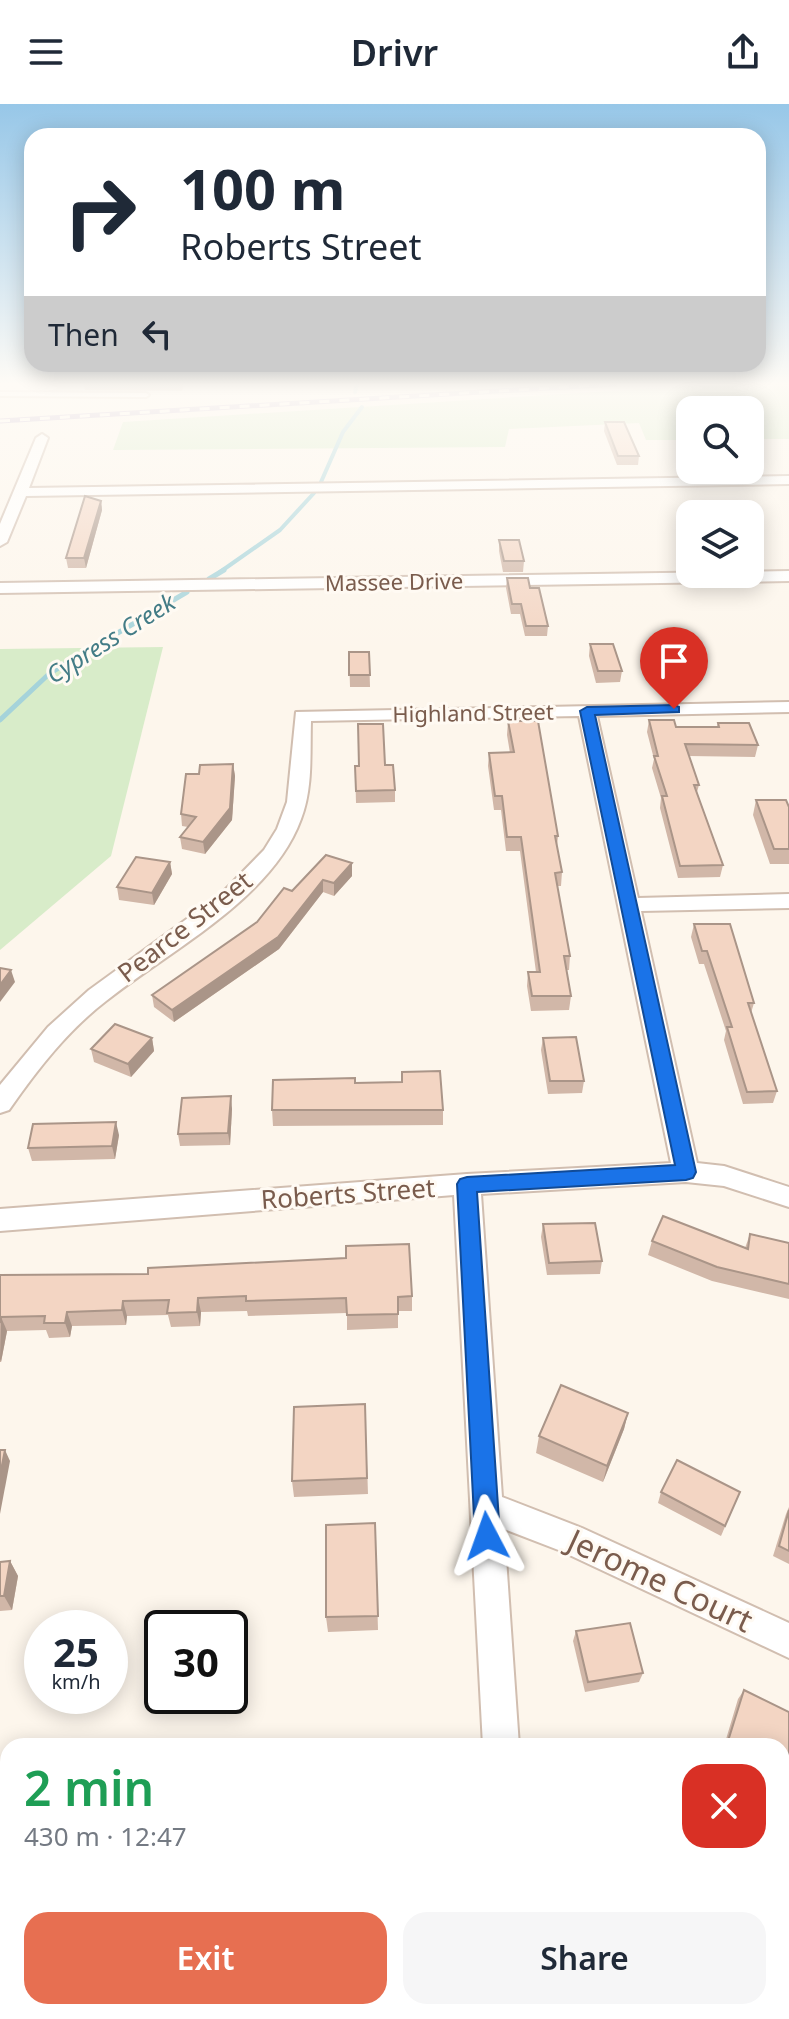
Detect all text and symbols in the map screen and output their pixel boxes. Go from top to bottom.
text: Drivr [351,28,438,77]
icon: menu [24,30,68,74]
icon: share [721,30,765,74]
text: 100 m [180,150,345,226]
icon: right [48,160,152,264]
text: Roberts Street [180,222,422,271]
icon: left [135,312,179,356]
text: Then [48,314,119,355]
map controls [676,396,764,588]
button: search [676,396,764,484]
button: layers [676,500,764,588]
street label: Massee Drive [325,565,463,597]
water label: Cypress Creek [39,584,182,690]
pin [640,627,708,709]
icon: arrive [652,639,696,683]
street label: Highland Street [392,696,554,728]
street label: Pearce Street [110,862,259,990]
street label: Roberts Street [260,1169,436,1217]
position arrow [445,1494,529,1578]
street label: Jerome Court [559,1517,760,1641]
speed limit sign: 30 [144,1610,248,1714]
text: 25 [53,1624,99,1679]
text: km/h [51,1668,101,1695]
text: 2 min [24,1755,154,1820]
button: close [682,1764,766,1848]
text: 430 m · 12:47 [24,1818,187,1854]
button: Exit [24,1912,387,2004]
button: Share [403,1912,766,2004]

